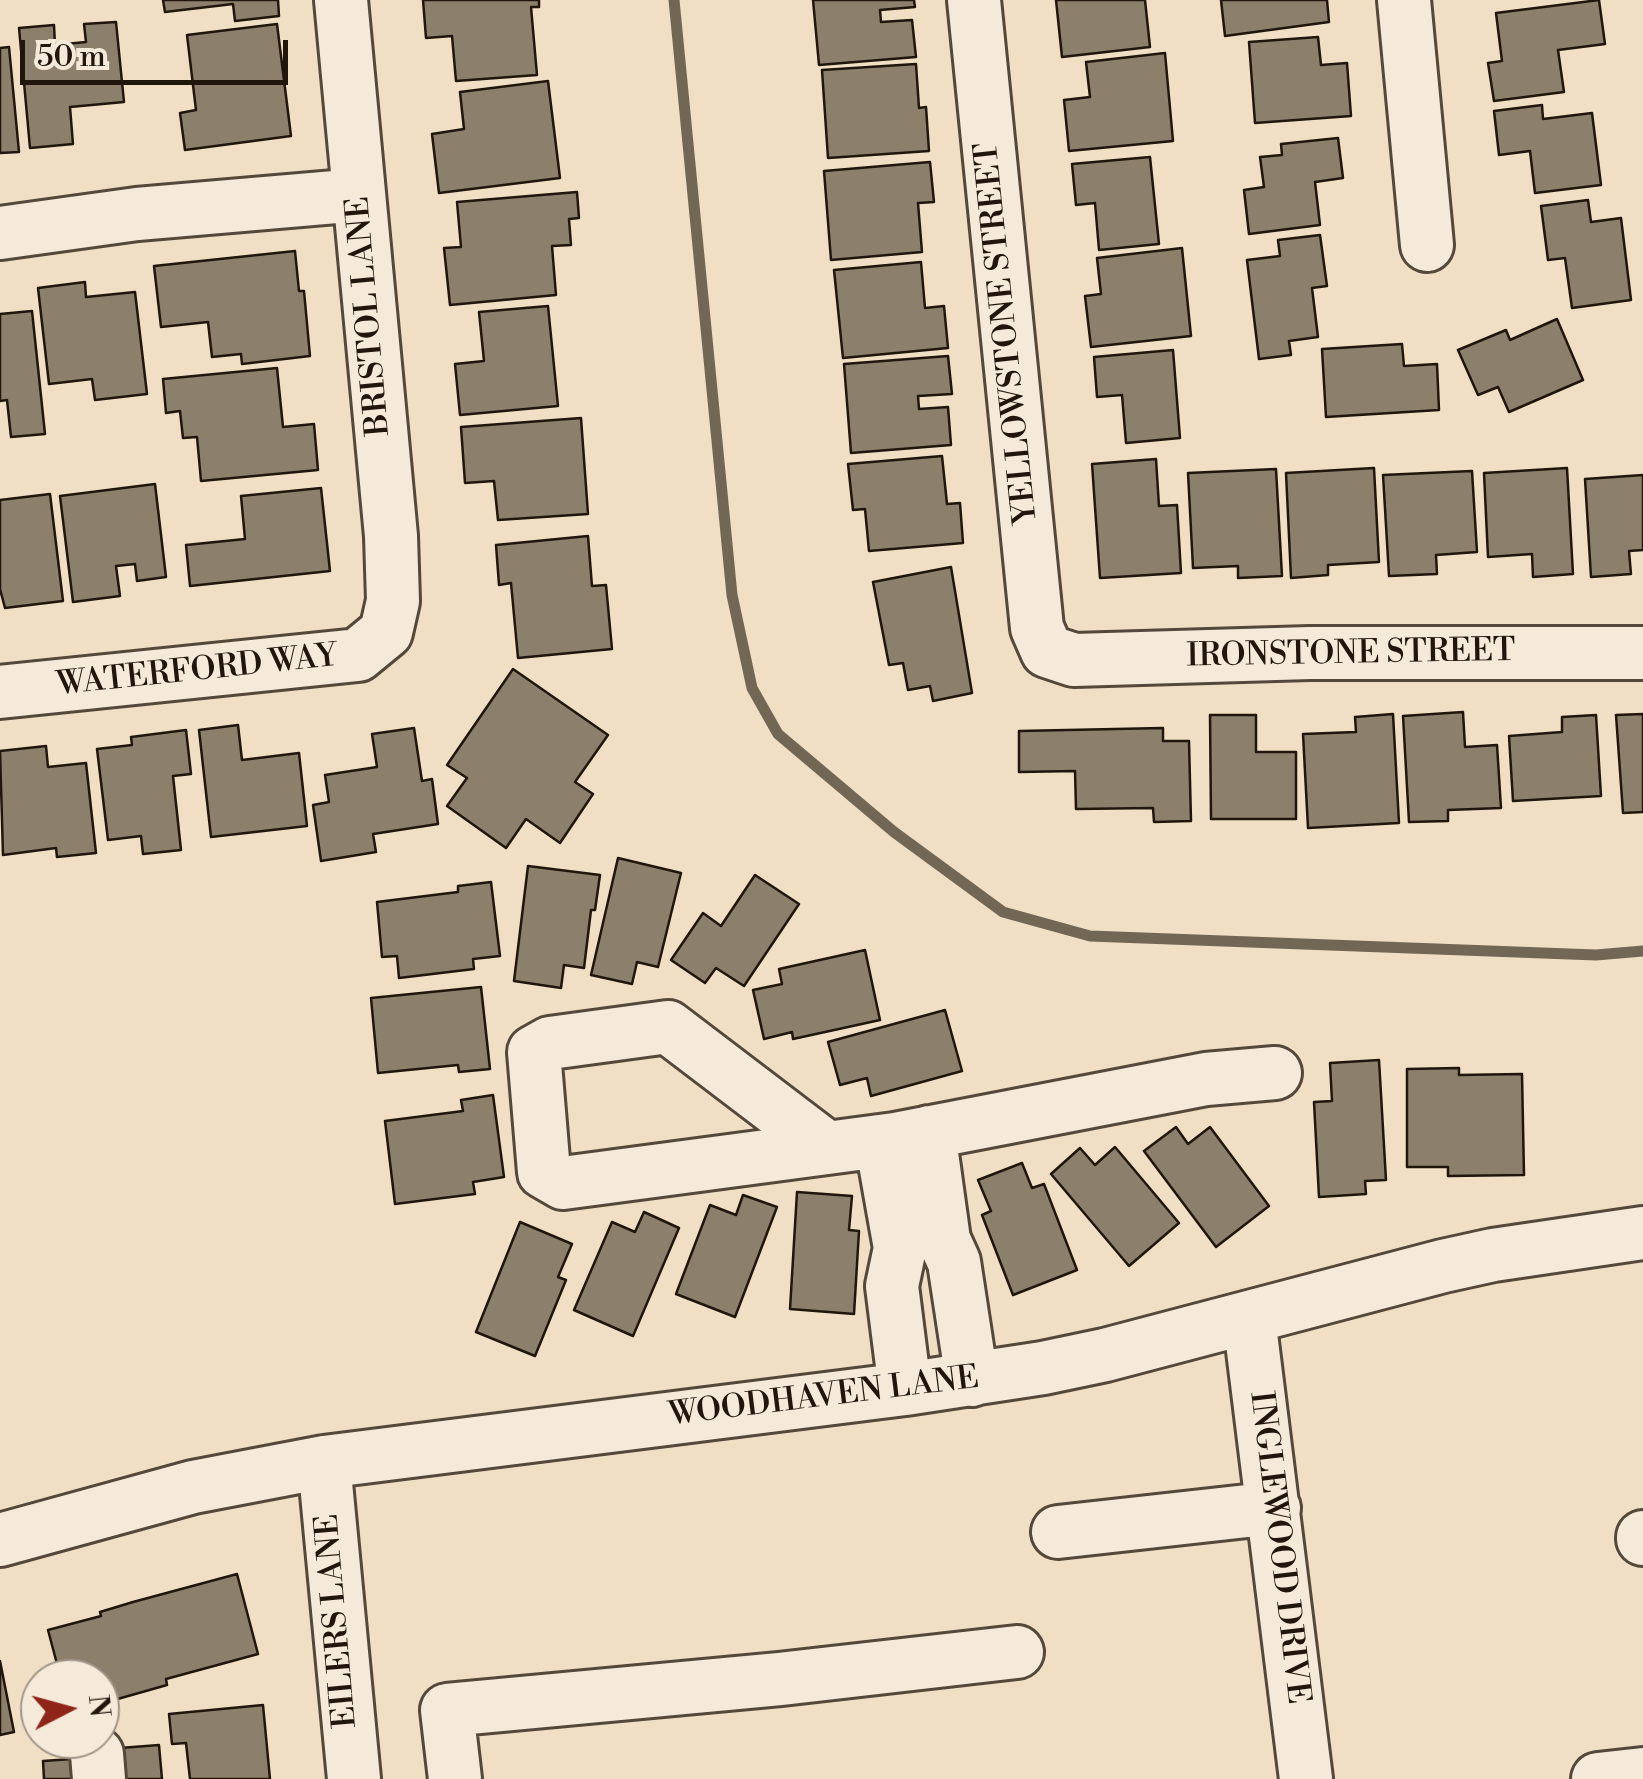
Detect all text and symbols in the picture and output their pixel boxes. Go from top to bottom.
scale bar [25,20,292,82]
text: 50 m [37,38,106,76]
street label: YELLOWSTONE STREET [969,140,1047,526]
street label: BRISTOL LANE [340,195,400,437]
street label: IRONSTONE STREET [1186,633,1516,677]
street label: WATERFORD WAY [55,638,339,706]
street label: WOODHAVEN LANE [667,1360,981,1436]
street label: INGLEWOOD DRIVE [1240,1390,1316,1706]
street label: EILERS LANE [310,1512,366,1730]
north arrow [20,1659,120,1759]
text: N [80,1693,117,1719]

